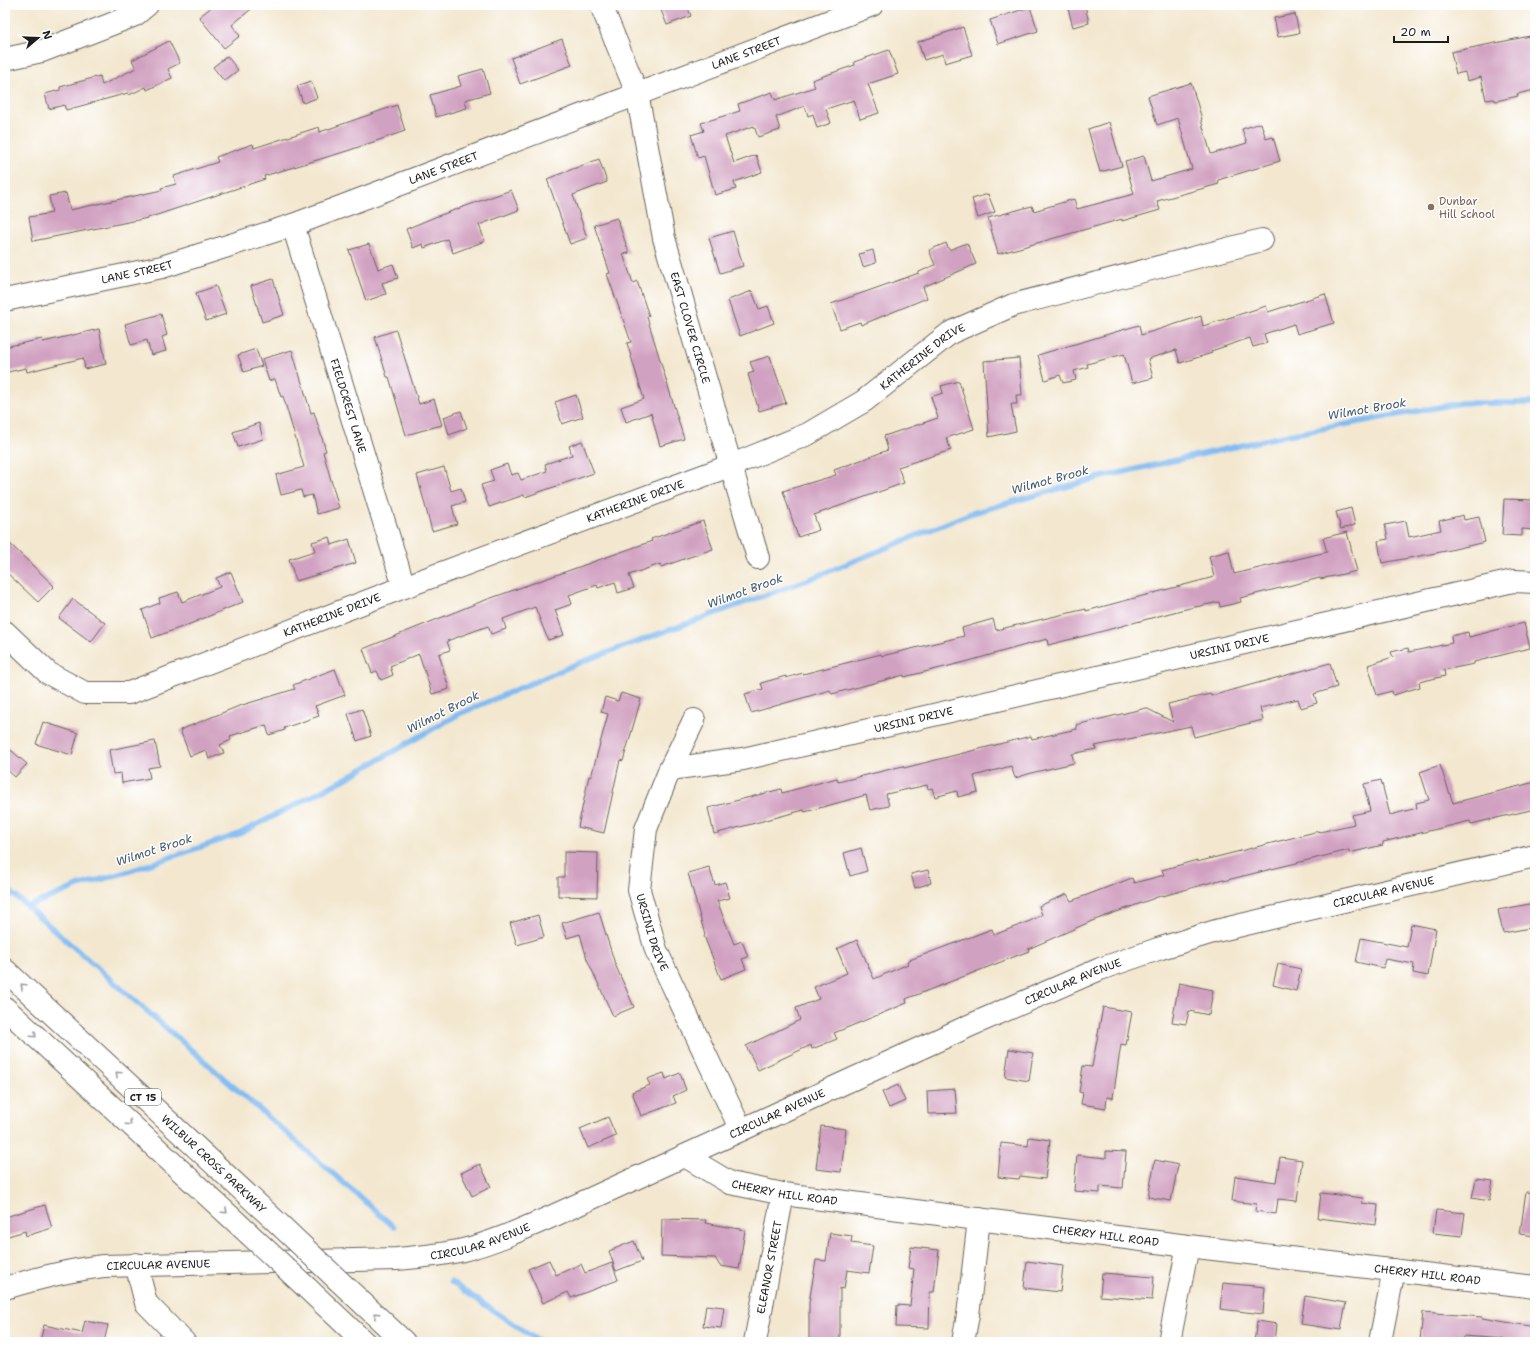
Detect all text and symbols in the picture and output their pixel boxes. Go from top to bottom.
north arrow [18,18,58,58]
scale bar [1394,18,1448,44]
text: 20 m [1400,24,1431,40]
text: N [38,28,56,42]
street label: LANE STREET [710,33,784,73]
street label: LANE STREET [407,148,481,188]
place label: Dunbar Hill School [1439,194,1496,222]
marker: Dunbar Hill School [1426,202,1436,212]
street label: LANE STREET [100,257,175,288]
street label: EAST CLOVER CIRCLE [666,270,713,386]
street label: KATHERINE DRIVE [877,320,968,394]
street label: FIELDCREST LANE [326,357,370,455]
water label: Wilmot Brook [1326,394,1408,424]
water label: Wilmot Brook [1010,462,1091,498]
street label: KATHERINE DRIVE [585,476,687,526]
water label: Wilmot Brook [705,570,785,612]
street label: KATHERINE DRIVE [281,590,383,641]
street label: URSINI DRIVE [1189,631,1271,663]
water label: Wilmot Brook [404,687,482,737]
street label: URSINI DRIVE [873,704,955,736]
water label: Wilmot Brook [114,830,194,870]
street label: CIRCULAR AVENUE [1331,873,1436,911]
street label: URSINI DRIVE [632,892,672,974]
street label: CIRCULAR AVENUE [1022,955,1124,1009]
one-way arrow [20,983,28,991]
one-way arrow [29,1030,36,1037]
one-way arrow [115,1072,123,1079]
street label: CIRCULAR AVENUE [727,1086,828,1142]
road number: CT 15 [125,1089,161,1105]
street label: WILBUR CROSS PARKWAY [158,1112,270,1217]
one-way arrow [124,1118,132,1126]
street label: CHERRY HILL ROAD [730,1177,838,1209]
one-way arrow [220,1207,227,1214]
street label: ELEANOR STREET [753,1219,786,1315]
street label: CIRCULAR AVENUE [429,1220,533,1264]
street label: CHERRY HILL ROAD [1052,1222,1160,1250]
street label: CIRCULAR AVENUE [106,1256,211,1274]
street label: CHERRY HILL ROAD [1373,1261,1481,1289]
one-way arrow [373,1313,381,1320]

